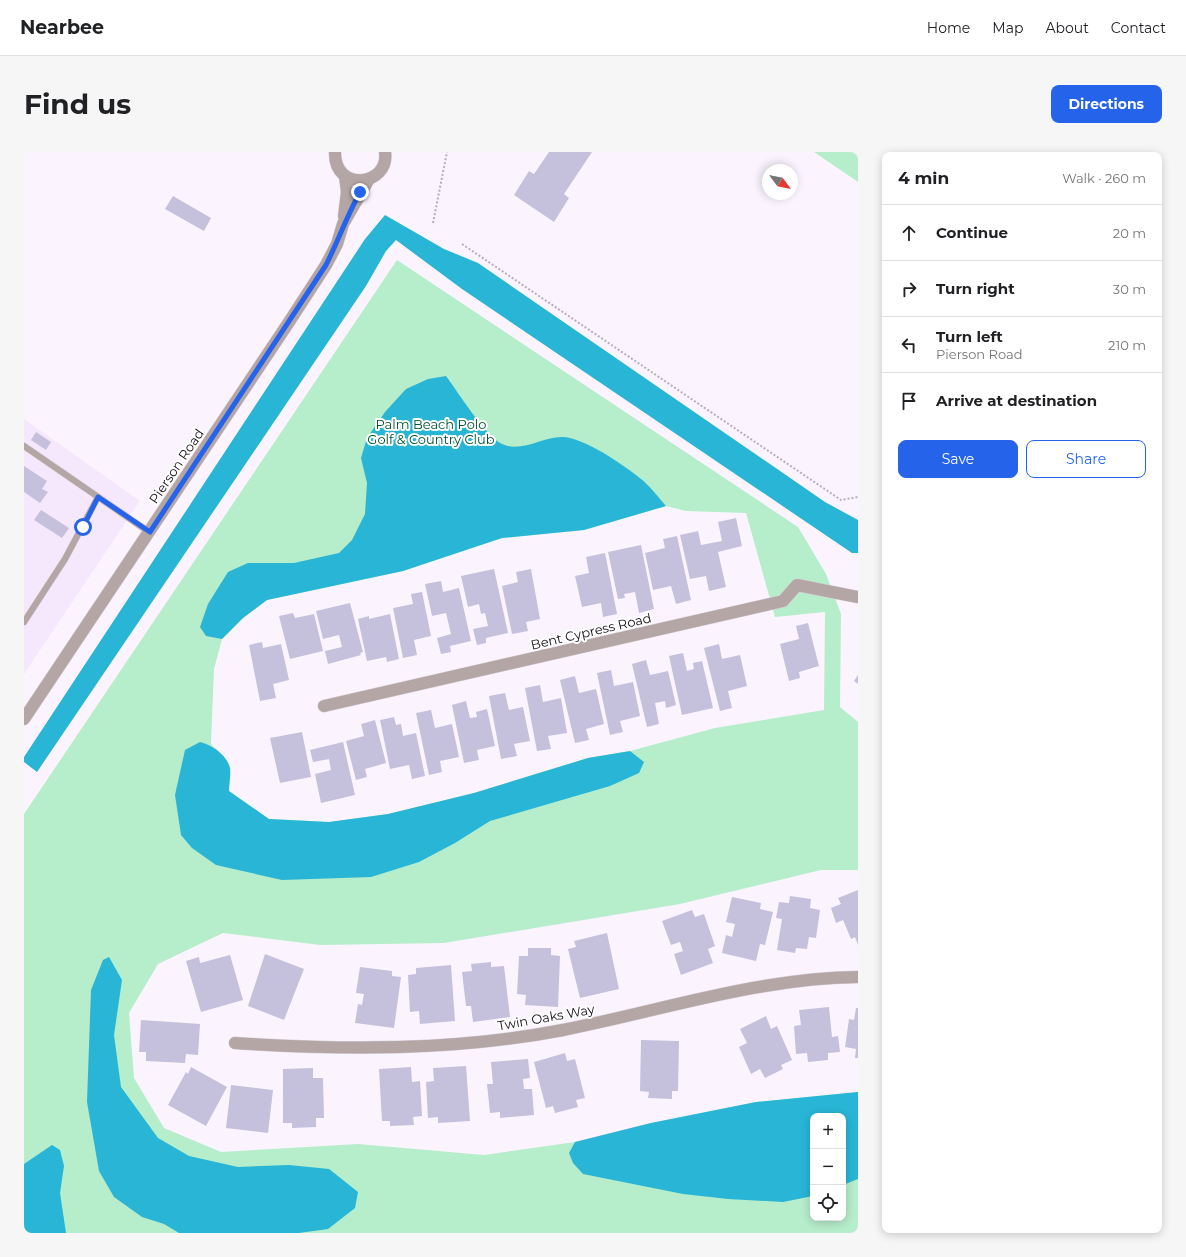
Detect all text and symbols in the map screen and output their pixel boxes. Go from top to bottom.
text: Nearbee [20,16,104,39]
text: Home [927,19,970,37]
text: Map [992,19,1023,37]
text: About [1045,19,1089,37]
text: Contact [1111,19,1166,37]
button: Directions [1051,85,1162,123]
text: Find us [24,87,131,121]
north arrow [762,164,798,200]
text: 4 min [898,168,949,188]
text: Walk · 260 m [1062,170,1146,186]
route end [351,183,369,201]
icon: ahead [898,222,920,244]
text: Continue [936,223,1008,242]
text: 20 m [1113,225,1146,241]
icon: right [898,278,920,300]
text: Turn right [936,279,1015,298]
text: 30 m [1113,281,1146,297]
text: Turn left [936,327,1003,346]
icon: left [898,334,920,356]
text: 210 m [1108,337,1146,353]
text: Pierson Road [936,346,1023,362]
icon: arrive [898,390,920,412]
text: Arrive at destination [936,391,1097,410]
park label: Palm Beach Polo Golf & Country Club [367,416,495,447]
street label: Pierson Road [145,426,207,506]
button: Save [898,440,1018,478]
button: Share [1026,440,1146,478]
route start [74,518,92,536]
street label: Bent Cypress Road [529,609,653,653]
street label: Twin Oaks Way [496,1000,597,1033]
map controls [810,1113,846,1221]
button: + [810,1113,846,1149]
button: − [810,1149,846,1185]
button: locate [810,1185,846,1221]

